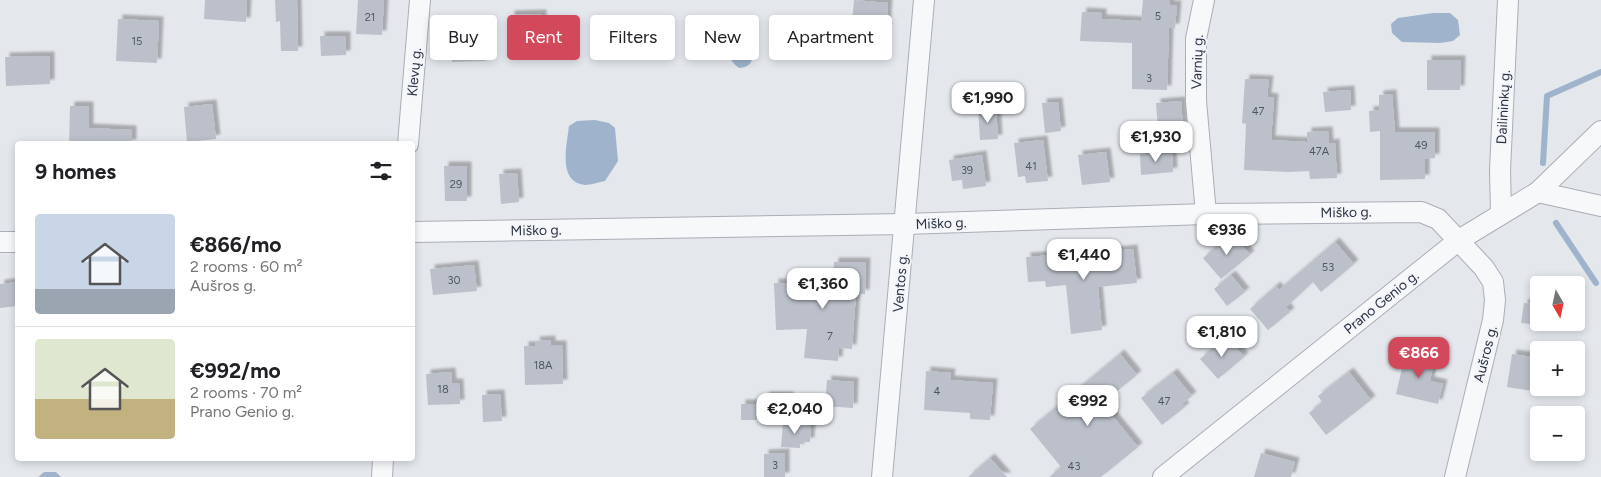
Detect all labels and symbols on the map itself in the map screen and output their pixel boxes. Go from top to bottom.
house number: 5 [1155,10,1161,23]
house number: 21 [365,11,375,24]
street label: Varnių g. [1188,34,1207,90]
house number: 15 [132,35,142,48]
street label: Klevų g. [404,47,425,97]
street label: Dailininkų g. [1493,69,1514,145]
house number: 3 [1146,72,1152,85]
pin: €1,990 [947,82,1029,124]
house number: 47 [1252,105,1264,118]
pin: €1,930 [1115,120,1197,163]
house number: 49 [1414,139,1428,152]
house number: 47A [1309,145,1330,158]
house number: 41 [1025,160,1037,173]
house number: 39 [961,164,973,177]
house number: 29 [450,178,462,191]
street label: Miško g. [1320,204,1372,221]
street label: Miško g. [915,214,967,233]
pin: €936 [1197,214,1257,256]
street label: Miško g. [510,222,562,239]
pin: €1,440 [1043,238,1125,281]
street label: Ventos g. [889,253,912,313]
house number: 53 [1322,261,1334,274]
street label: Prano Genio g. [1340,267,1422,338]
pin: €1,360 [782,268,864,310]
house number: 30 [447,274,461,287]
north arrow [1530,276,1585,331]
pin: €1,810 [1181,316,1263,358]
street label: Aušros g. [1470,324,1501,384]
house number: 7 [827,330,833,343]
pin: €866 [1389,336,1449,379]
house number: 18A [534,359,553,372]
house number: 18 [437,383,449,396]
pin: €992 [1058,384,1118,427]
house number: 4 [934,385,941,398]
pin: €2,040 [754,392,836,435]
house number: 47 [1158,395,1170,408]
house number: 3 [772,459,778,472]
house number: 43 [1068,460,1080,473]

